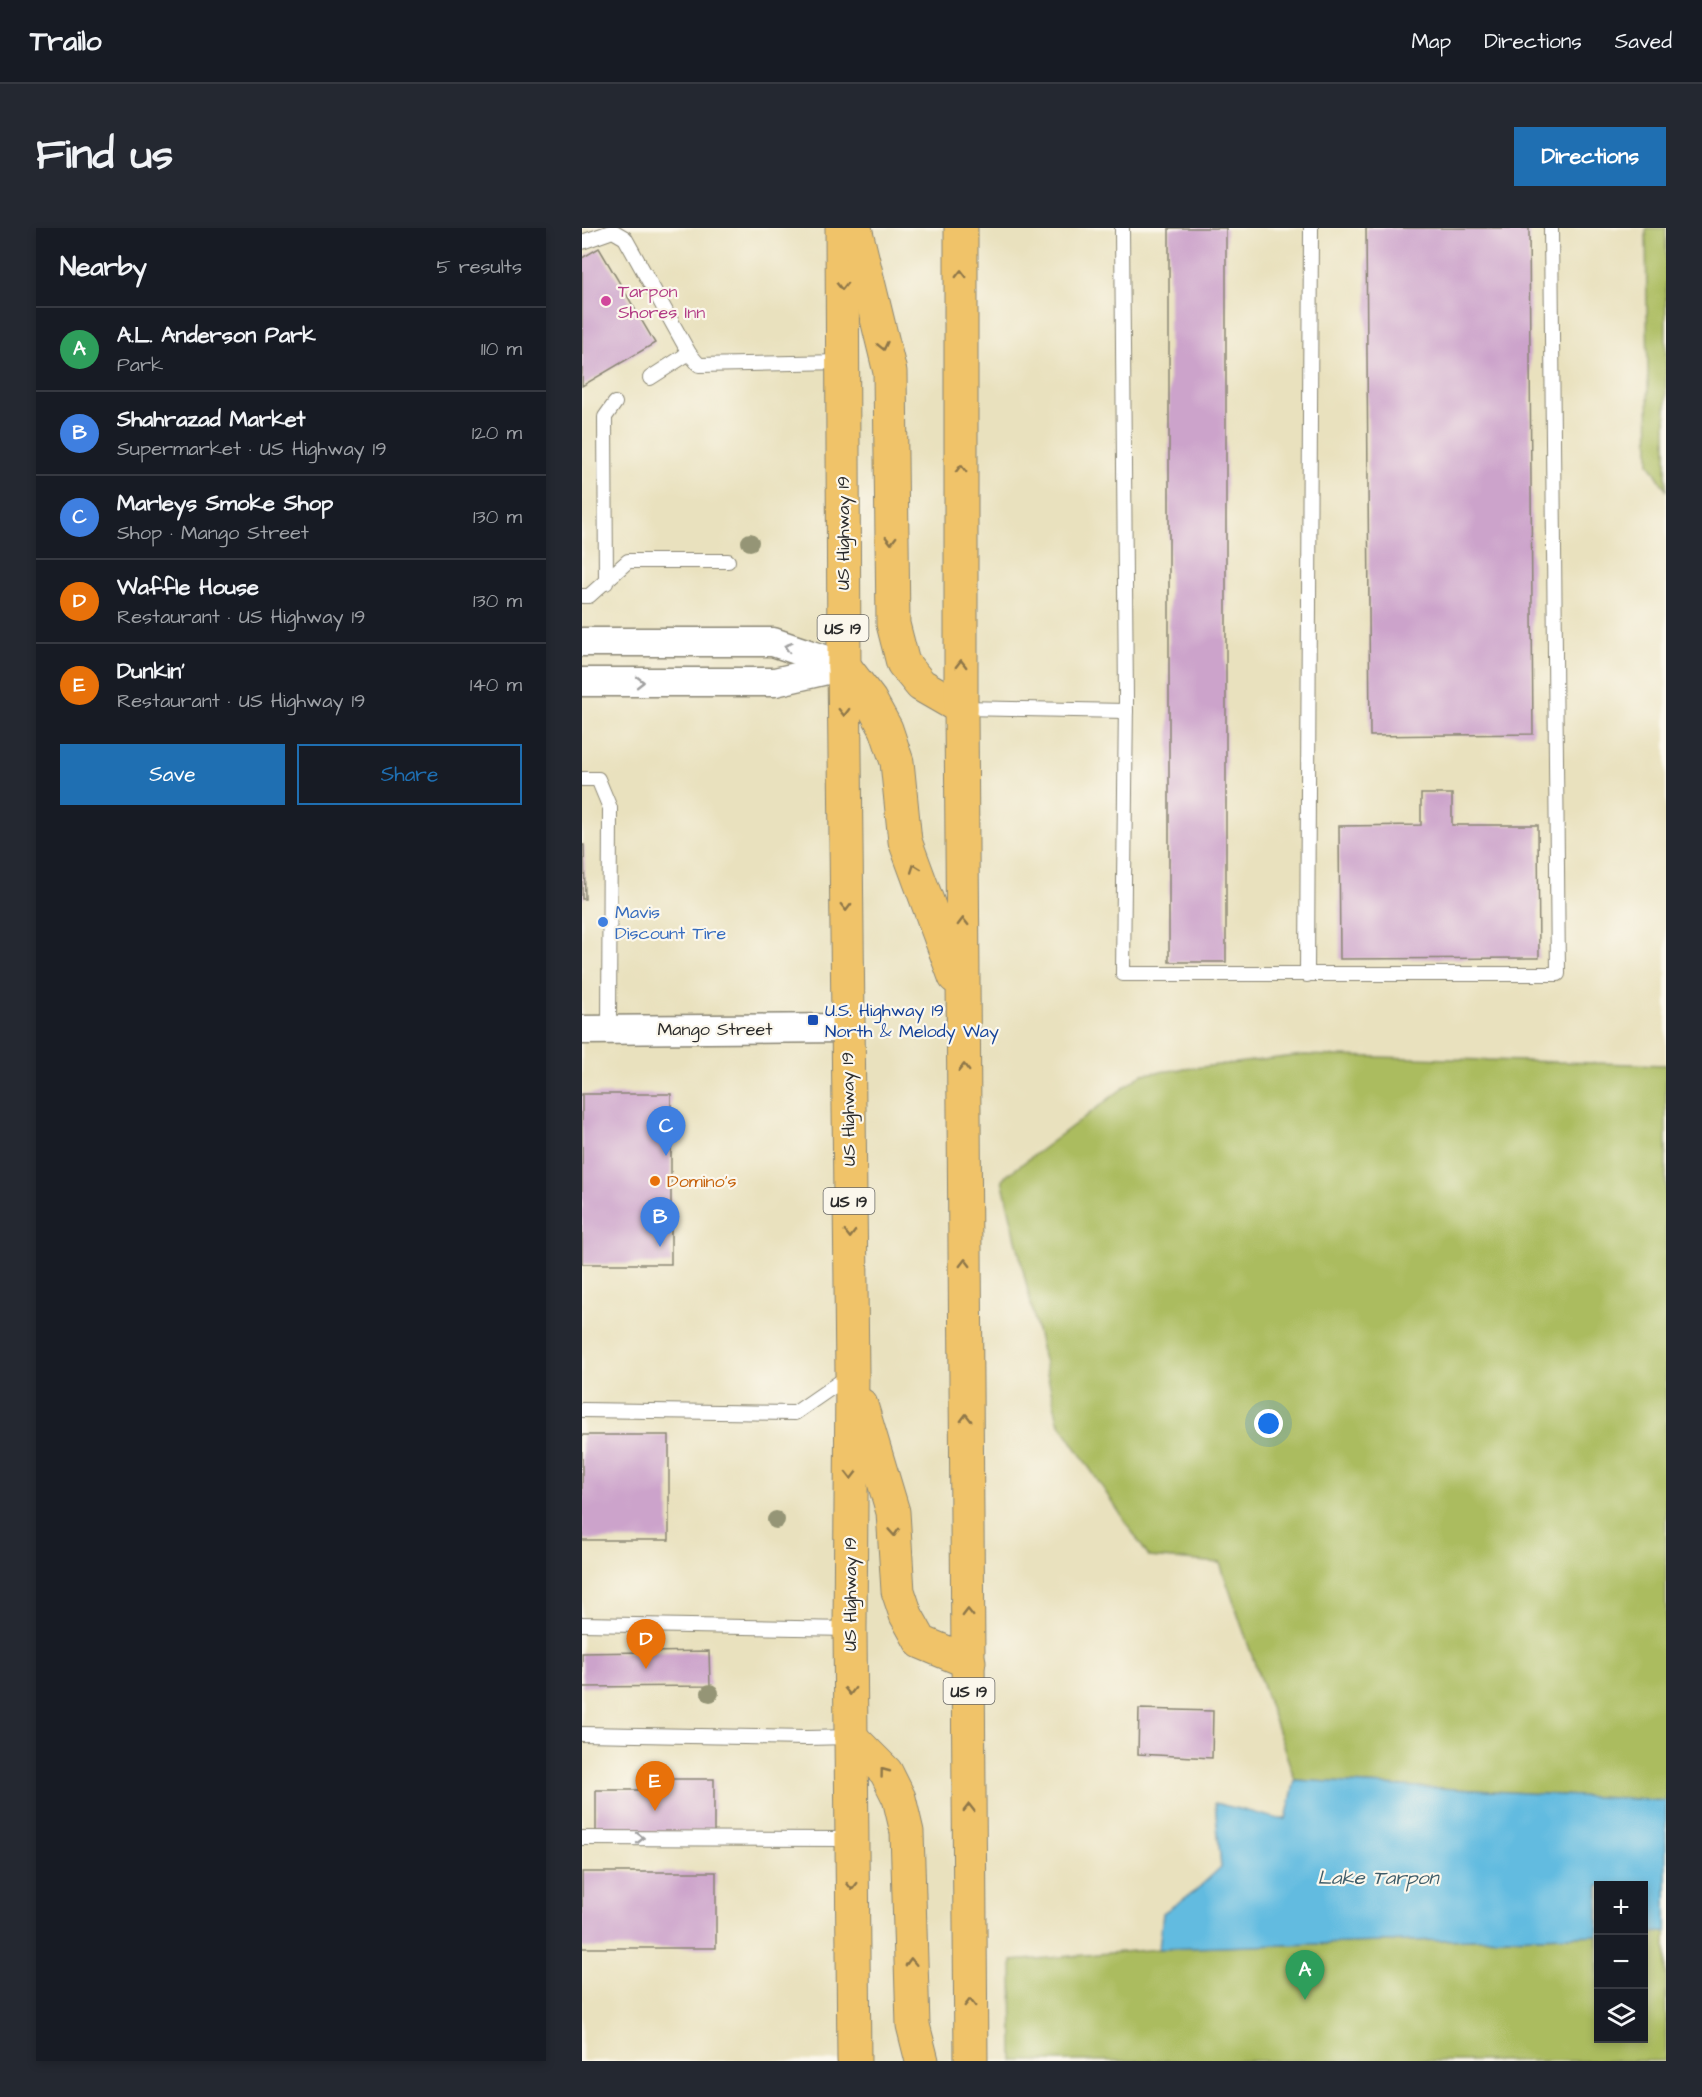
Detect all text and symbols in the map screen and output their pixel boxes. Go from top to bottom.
text: Trailo [30,22,102,61]
text: Map [1411,27,1451,56]
text: Directions [1484,27,1582,56]
text: Saved [1615,27,1672,56]
text: Find us [36,127,173,185]
button: Directions [1514,127,1666,186]
text: Nearby [60,249,147,285]
text: 5 results [437,253,522,281]
one-way arrow [955,270,967,279]
place label: Tarpon Shores Inn [618,279,705,325]
one-way arrow [836,282,848,291]
marker: Tarpon Shores Inn [599,294,613,308]
text: A.L. Anderson Park [117,320,316,351]
text: A [73,335,86,363]
text: 110 m [481,335,522,363]
one-way arrow [876,341,889,351]
text: Park [117,351,163,379]
text: Shahrazad Market [117,404,305,435]
text: B [72,419,87,447]
text: 120 m [472,419,522,447]
text: Supermarket · US Highway 19 [117,435,387,463]
one-way arrow [955,465,967,474]
street label: US Highway 19 [831,476,857,590]
text: Marleys Smoke Shop [117,488,333,519]
text: C [72,503,87,531]
text: 130 m [473,503,522,531]
text: Shop · Mango Street [117,519,309,547]
one-way arrow [885,536,897,545]
text: Waffle House [117,572,259,603]
text: D [73,587,86,615]
text: 130 m [473,587,522,615]
text: Restaurant · US Highway 19 [117,603,365,631]
road number: US 19 [818,615,868,641]
one-way arrow [783,642,794,655]
text: Dunkin' [117,656,185,687]
one-way arrow [955,660,967,669]
text: E [74,671,85,699]
text: 140 m [470,671,522,699]
one-way arrow [636,676,645,688]
text: Restaurant · US Highway 19 [117,687,365,715]
one-way arrow [838,708,850,717]
button: Save [60,744,285,805]
button: Share [297,744,522,805]
one-way arrow [910,863,922,874]
place label: Mavis Discount Tire [615,900,726,946]
one-way arrow [840,903,852,912]
marker: Mavis Discount Tire [596,915,610,929]
one-way arrow [957,918,969,927]
place label: U.S. Highway 19 North & Melody Way [825,998,999,1045]
marker: U.S. Highway 19 North & Melody Way [806,1013,820,1027]
street label: Mango Street [657,1017,773,1043]
street label: US Highway 19 [835,1052,863,1166]
one-way arrow [958,1063,970,1072]
pin: C [646,1106,686,1156]
place label: Domino's [667,1169,737,1194]
marker: Domino's [648,1174,662,1188]
road number: US 19 [824,1188,874,1214]
pin: B [640,1198,680,1247]
one-way arrow [844,1229,856,1238]
one-way arrow [959,1258,971,1267]
your location [1254,1409,1283,1438]
one-way arrow [960,1413,972,1422]
one-way arrow [845,1470,857,1479]
one-way arrow [888,1527,901,1536]
street label: US Highway 19 [838,1537,864,1651]
one-way arrow [962,1608,974,1617]
pin: D [626,1620,666,1669]
road number: US 19 [944,1678,994,1704]
one-way arrow [844,1686,856,1695]
pin: E [636,1762,674,1811]
one-way arrow [880,1768,891,1779]
one-way arrow [963,1803,975,1812]
one-way arrow [636,1832,645,1844]
water label: Lake Tarpon [1317,1864,1441,1892]
one-way arrow [846,1881,858,1890]
map controls [1594,1881,1648,2043]
button: + [1594,1881,1648,1935]
button: − [1594,1935,1648,1989]
pin: A [1286,1950,1324,2000]
one-way arrow [905,1957,918,1966]
button: layers [1594,1989,1648,2043]
one-way arrow [964,1998,976,2007]

